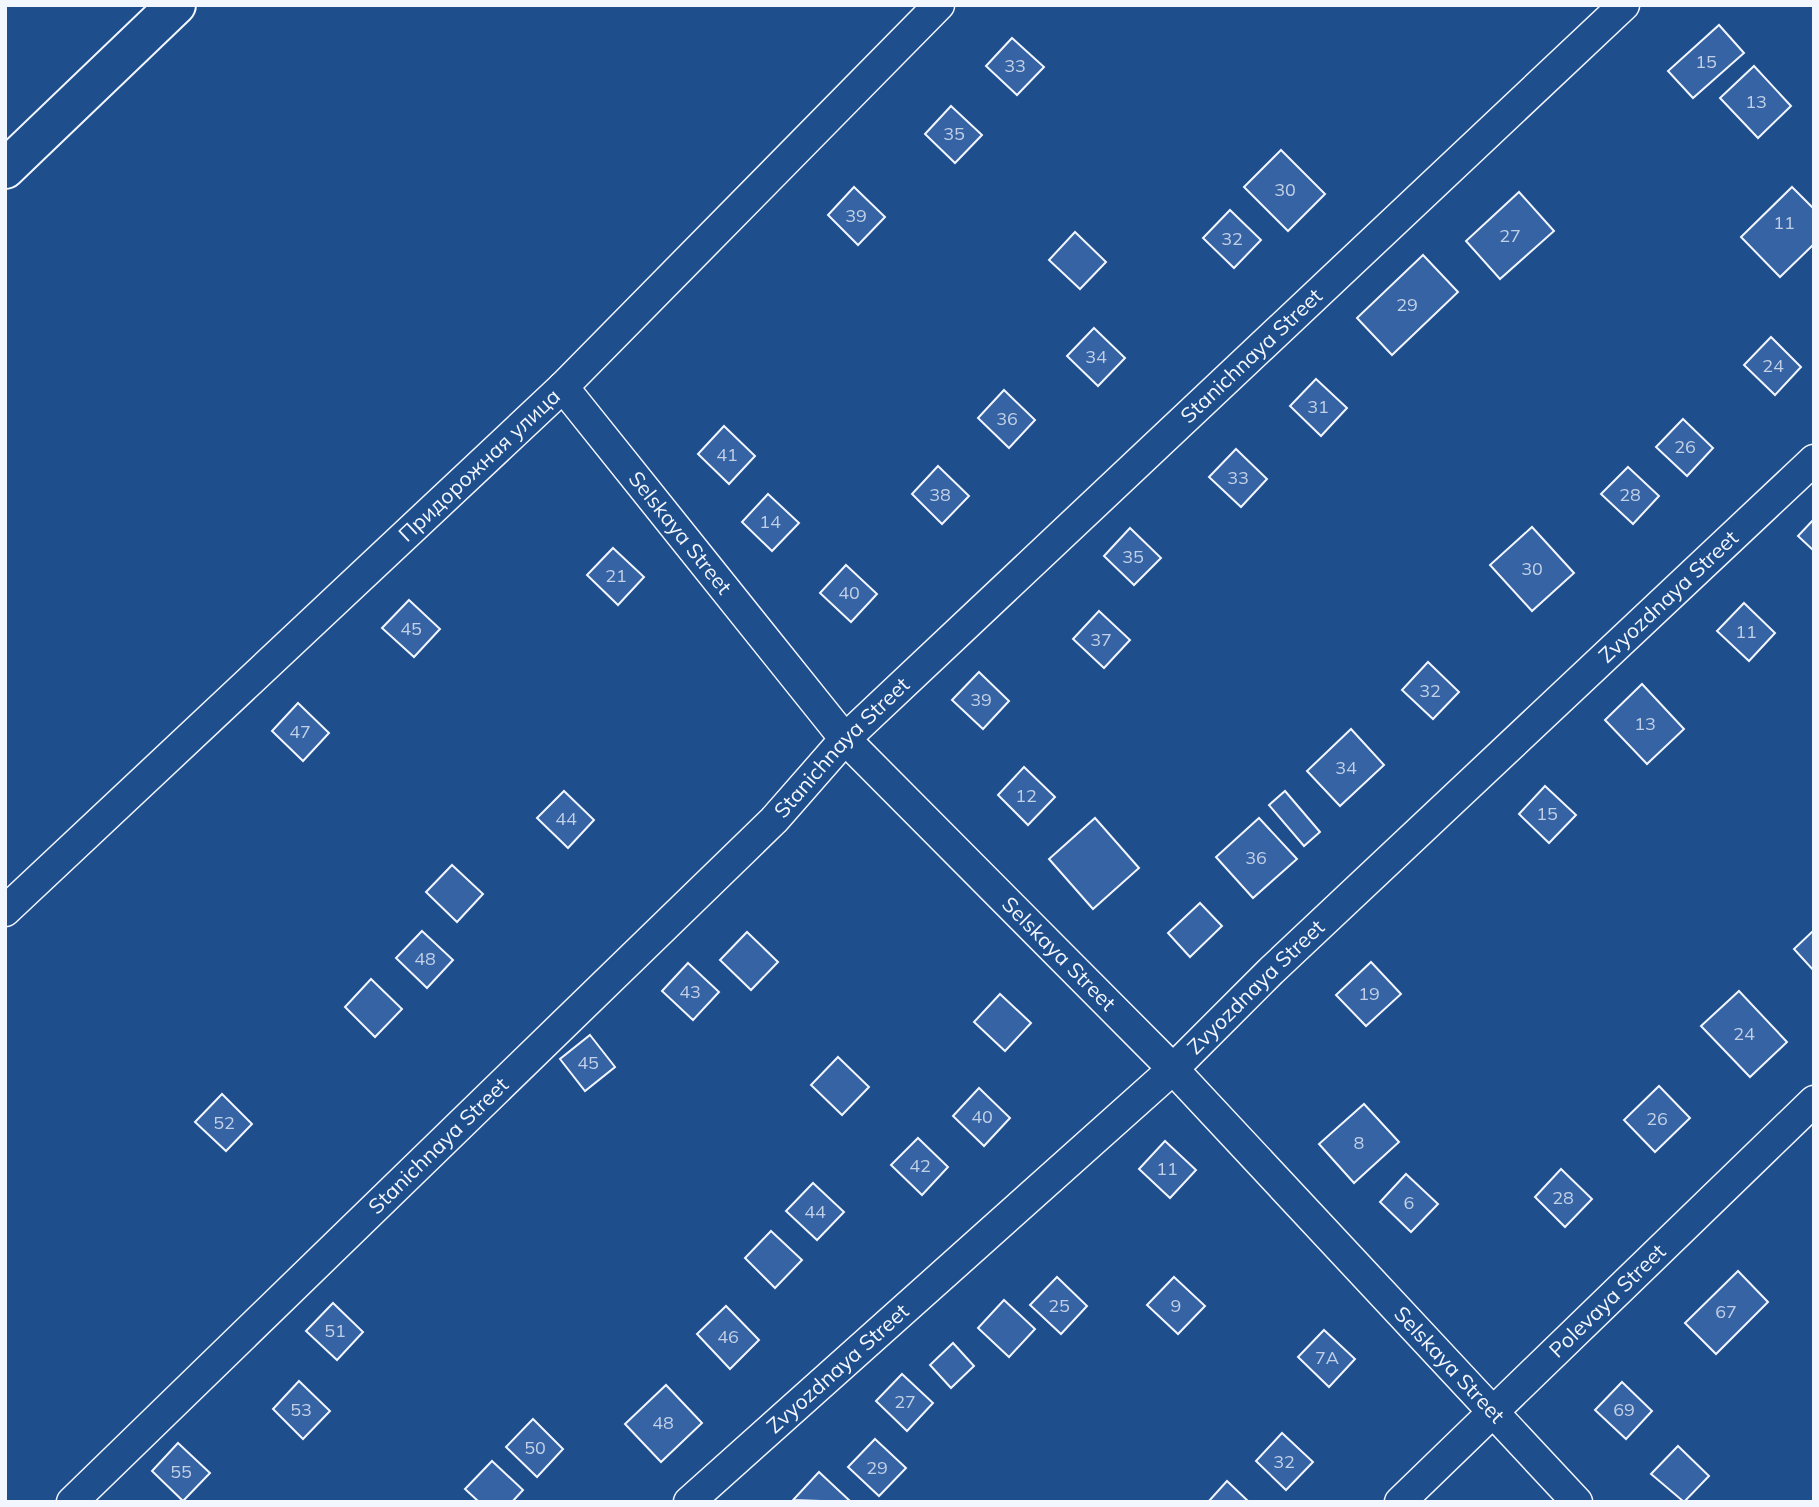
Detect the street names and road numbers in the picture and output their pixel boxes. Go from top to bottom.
street label: Stanichnaya Street [1175,282,1327,428]
street label: Придорожная улица [393,383,565,547]
street label: Selskaya Street [624,466,738,599]
street label: Zvyozdnaya Street [1593,524,1743,668]
street label: Stanichnaya Street [768,671,914,823]
street label: Selskaya Street [997,891,1122,1016]
street label: Zvyozdnaya Street [1181,914,1329,1059]
street label: Stanichnaya Street [362,1071,513,1219]
street label: Polevaya Street [1543,1238,1671,1362]
street label: Zvyozdnaya Street [761,1298,914,1438]
street label: Selskaya Street [1389,1300,1511,1428]

